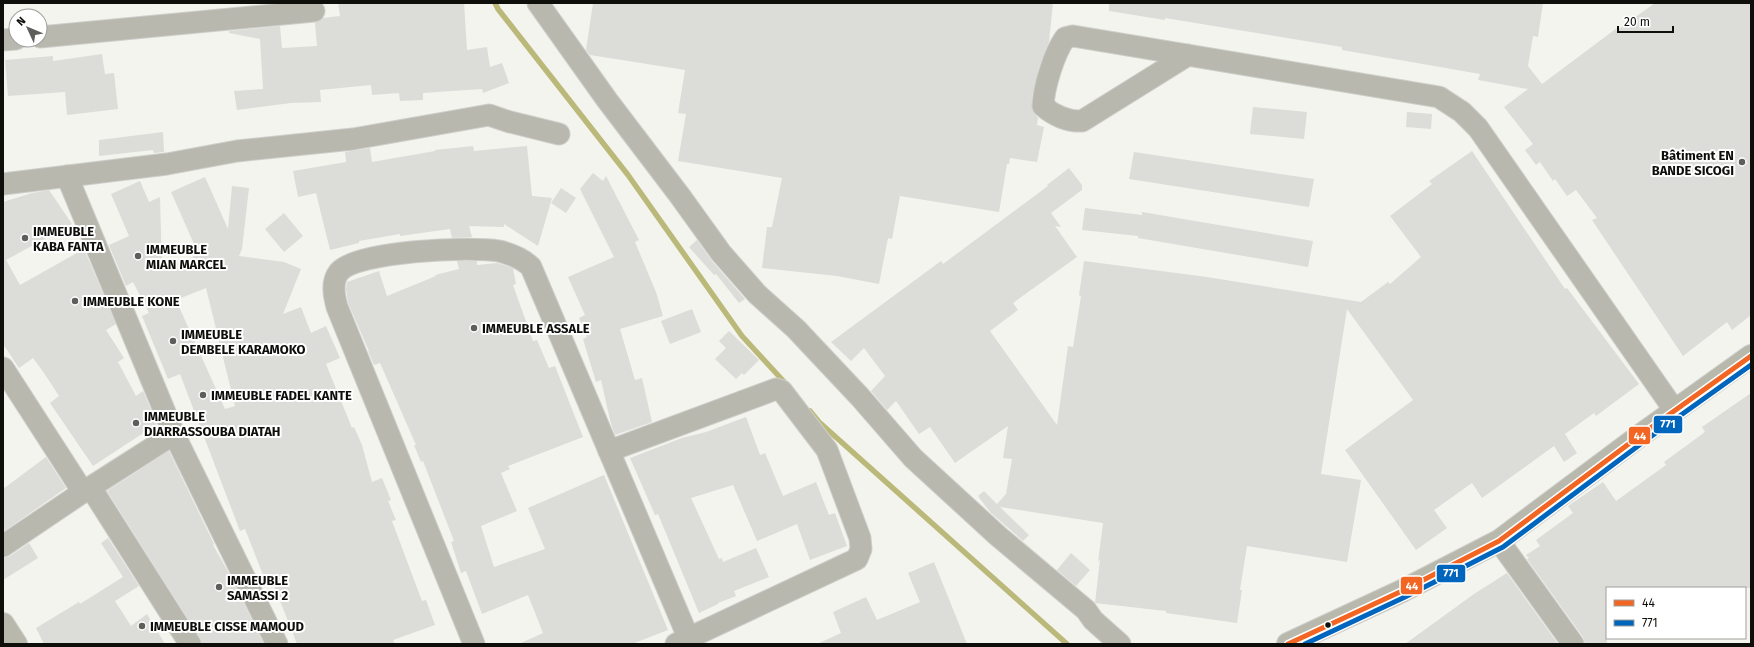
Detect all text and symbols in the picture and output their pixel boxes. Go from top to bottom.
north arrow [8,8,48,48]
scale bar [1618,8,1673,34]
text: N [14,14,28,29]
text: 20 m [1624,15,1650,29]
place label: Bâtiment EN BANDE SICOGI [1652,148,1734,178]
marker: Bâtiment EN BANDE SICOGI [1737,157,1747,167]
place label: IMMEUBLE KABA FANTA [33,224,104,254]
marker: IMMEUBLE KABA FANTA [20,233,30,243]
place label: IMMEUBLE MIAN MARCEL [146,242,226,272]
marker: IMMEUBLE MIAN MARCEL [133,251,143,261]
place label: IMMEUBLE KONE [83,294,180,309]
marker: IMMEUBLE KONE [70,296,80,306]
place label: IMMEUBLE ASSALE [482,321,590,336]
marker: IMMEUBLE ASSALE [469,323,479,333]
place label: IMMEUBLE DEMBELE KARAMOKO [181,327,306,357]
marker: IMMEUBLE DEMBELE KARAMOKO [168,336,178,346]
place label: IMMEUBLE FADEL KANTE [211,388,352,403]
marker: IMMEUBLE FADEL KANTE [198,390,208,400]
place label: IMMEUBLE DIARRASSOUBA DIATAH [144,409,281,439]
line badge: 771 [1653,415,1683,434]
marker: IMMEUBLE DIARRASSOUBA DIATAH [131,418,141,428]
text: 771 [1660,418,1676,431]
line badge: 44 [1628,426,1651,445]
text: 44 [1634,430,1646,443]
line badge: 771 [1436,564,1466,583]
text: 771 [1443,567,1459,580]
place label: IMMEUBLE SAMASSI 2 [227,573,289,603]
line badge: 44 [1400,576,1423,595]
text: 44 [1406,580,1418,593]
marker: IMMEUBLE SAMASSI 2 [214,582,224,592]
legend [1606,587,1746,639]
text: 44 [1642,596,1655,610]
text: 771 [1642,616,1658,630]
place label: IMMEUBLE CISSE MAMOUD [150,619,305,634]
unlabelled marker [1323,620,1333,630]
marker: IMMEUBLE CISSE MAMOUD [137,621,147,631]

